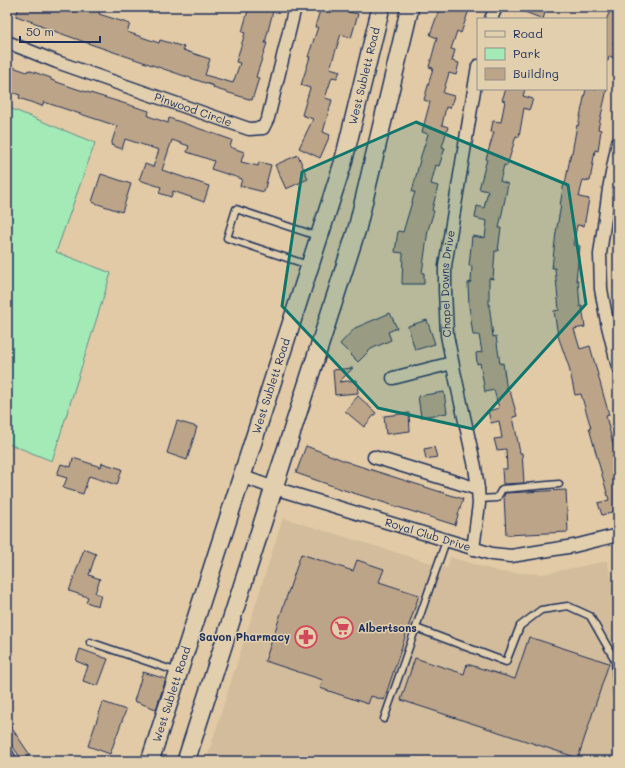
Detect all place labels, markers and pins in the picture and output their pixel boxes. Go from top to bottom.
supermarket icon: Albertsons [329,615,355,641]
place label: Albertsons [358,620,417,635]
pharmacy icon: Savon Pharmacy [293,624,319,650]
place label: Savon Pharmacy [199,629,290,644]

